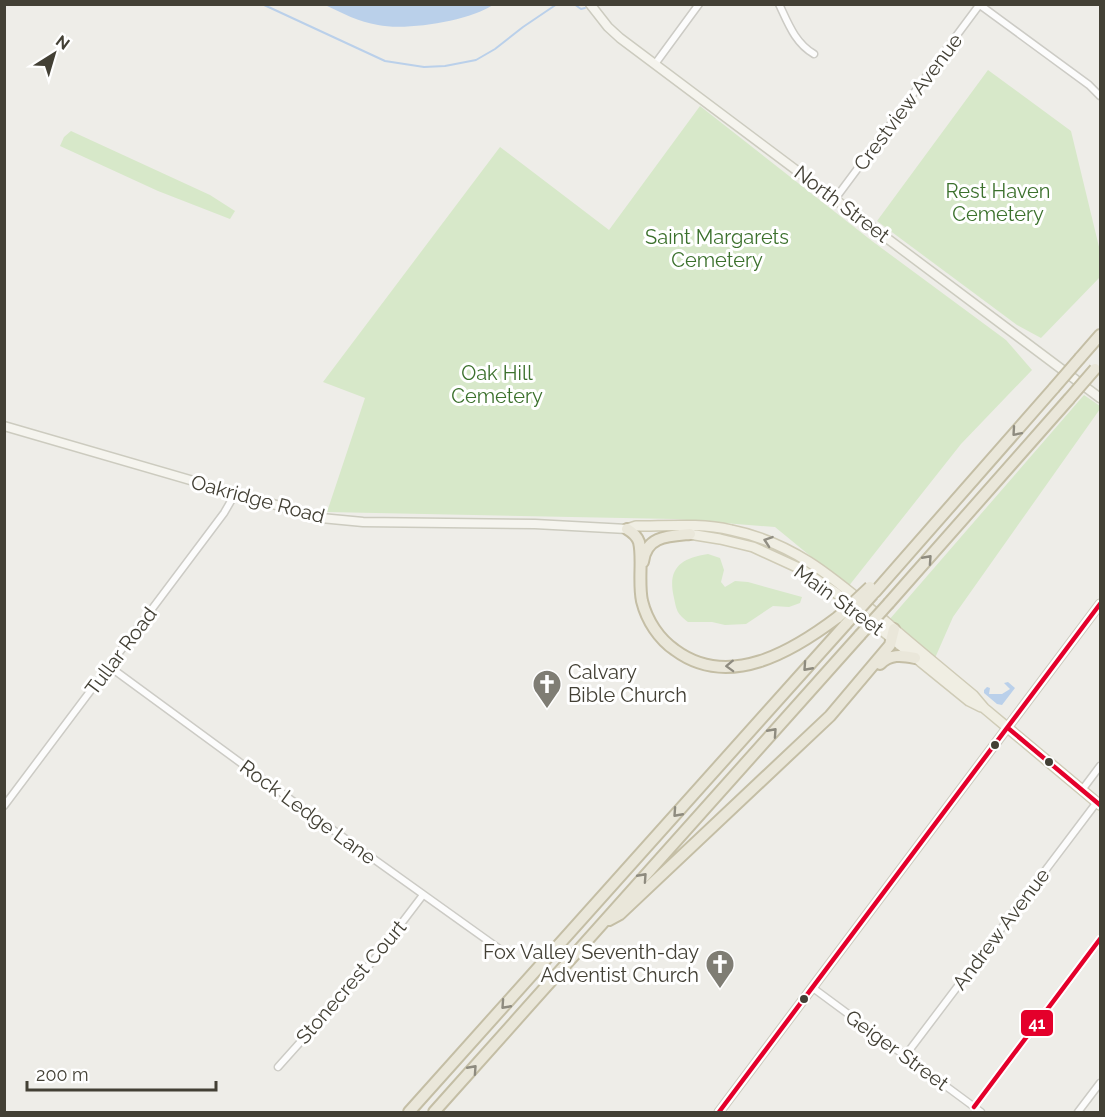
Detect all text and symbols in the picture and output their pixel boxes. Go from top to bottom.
north arrow [24,24,84,84]
street label: Crestview Avenue [849,29,967,175]
text: N [52,31,73,54]
street label: North Street [790,160,895,248]
park label: Rest Haven Cemetery [946,179,1050,226]
park label: Saint Margarets Cemetery [645,225,789,272]
park label: Oak Hill Cemetery [451,361,543,408]
one-way arrow [1012,425,1023,436]
street label: Oakridge Road [189,470,327,528]
one-way arrow [763,535,774,548]
one-way arrow [921,555,932,566]
street label: Main Street [790,559,889,641]
street label: Tullar Road [80,602,162,700]
place label: Calvary Bible Church [568,660,687,707]
one-way arrow [725,660,734,673]
one-way arrow [803,661,814,671]
church icon: Calvary Bible Church [531,668,563,710]
one-way arrow [766,728,777,739]
unlabelled marker [989,739,1001,751]
street label: Rock Ledge Lane [235,755,381,869]
unlabelled marker [1043,756,1055,768]
one-way arrow [673,806,684,816]
street label: Andrew Avenue [947,863,1055,995]
one-way arrow [636,873,647,884]
street label: Stonecrest Court [291,915,411,1049]
place label: Fox Valley Seventh-day Adventist Church [483,940,699,987]
church icon: Fox Valley Seventh-day Adventist Church [704,948,736,990]
unlabelled marker [798,993,810,1005]
one-way arrow [501,998,512,1009]
street label: Geiger Street [841,1005,953,1096]
line badge: 41 [1020,1009,1054,1037]
text: 41 [1028,1014,1046,1033]
scale bar [27,1054,216,1092]
text: 200 m [36,1064,89,1085]
one-way arrow [466,1065,477,1076]

